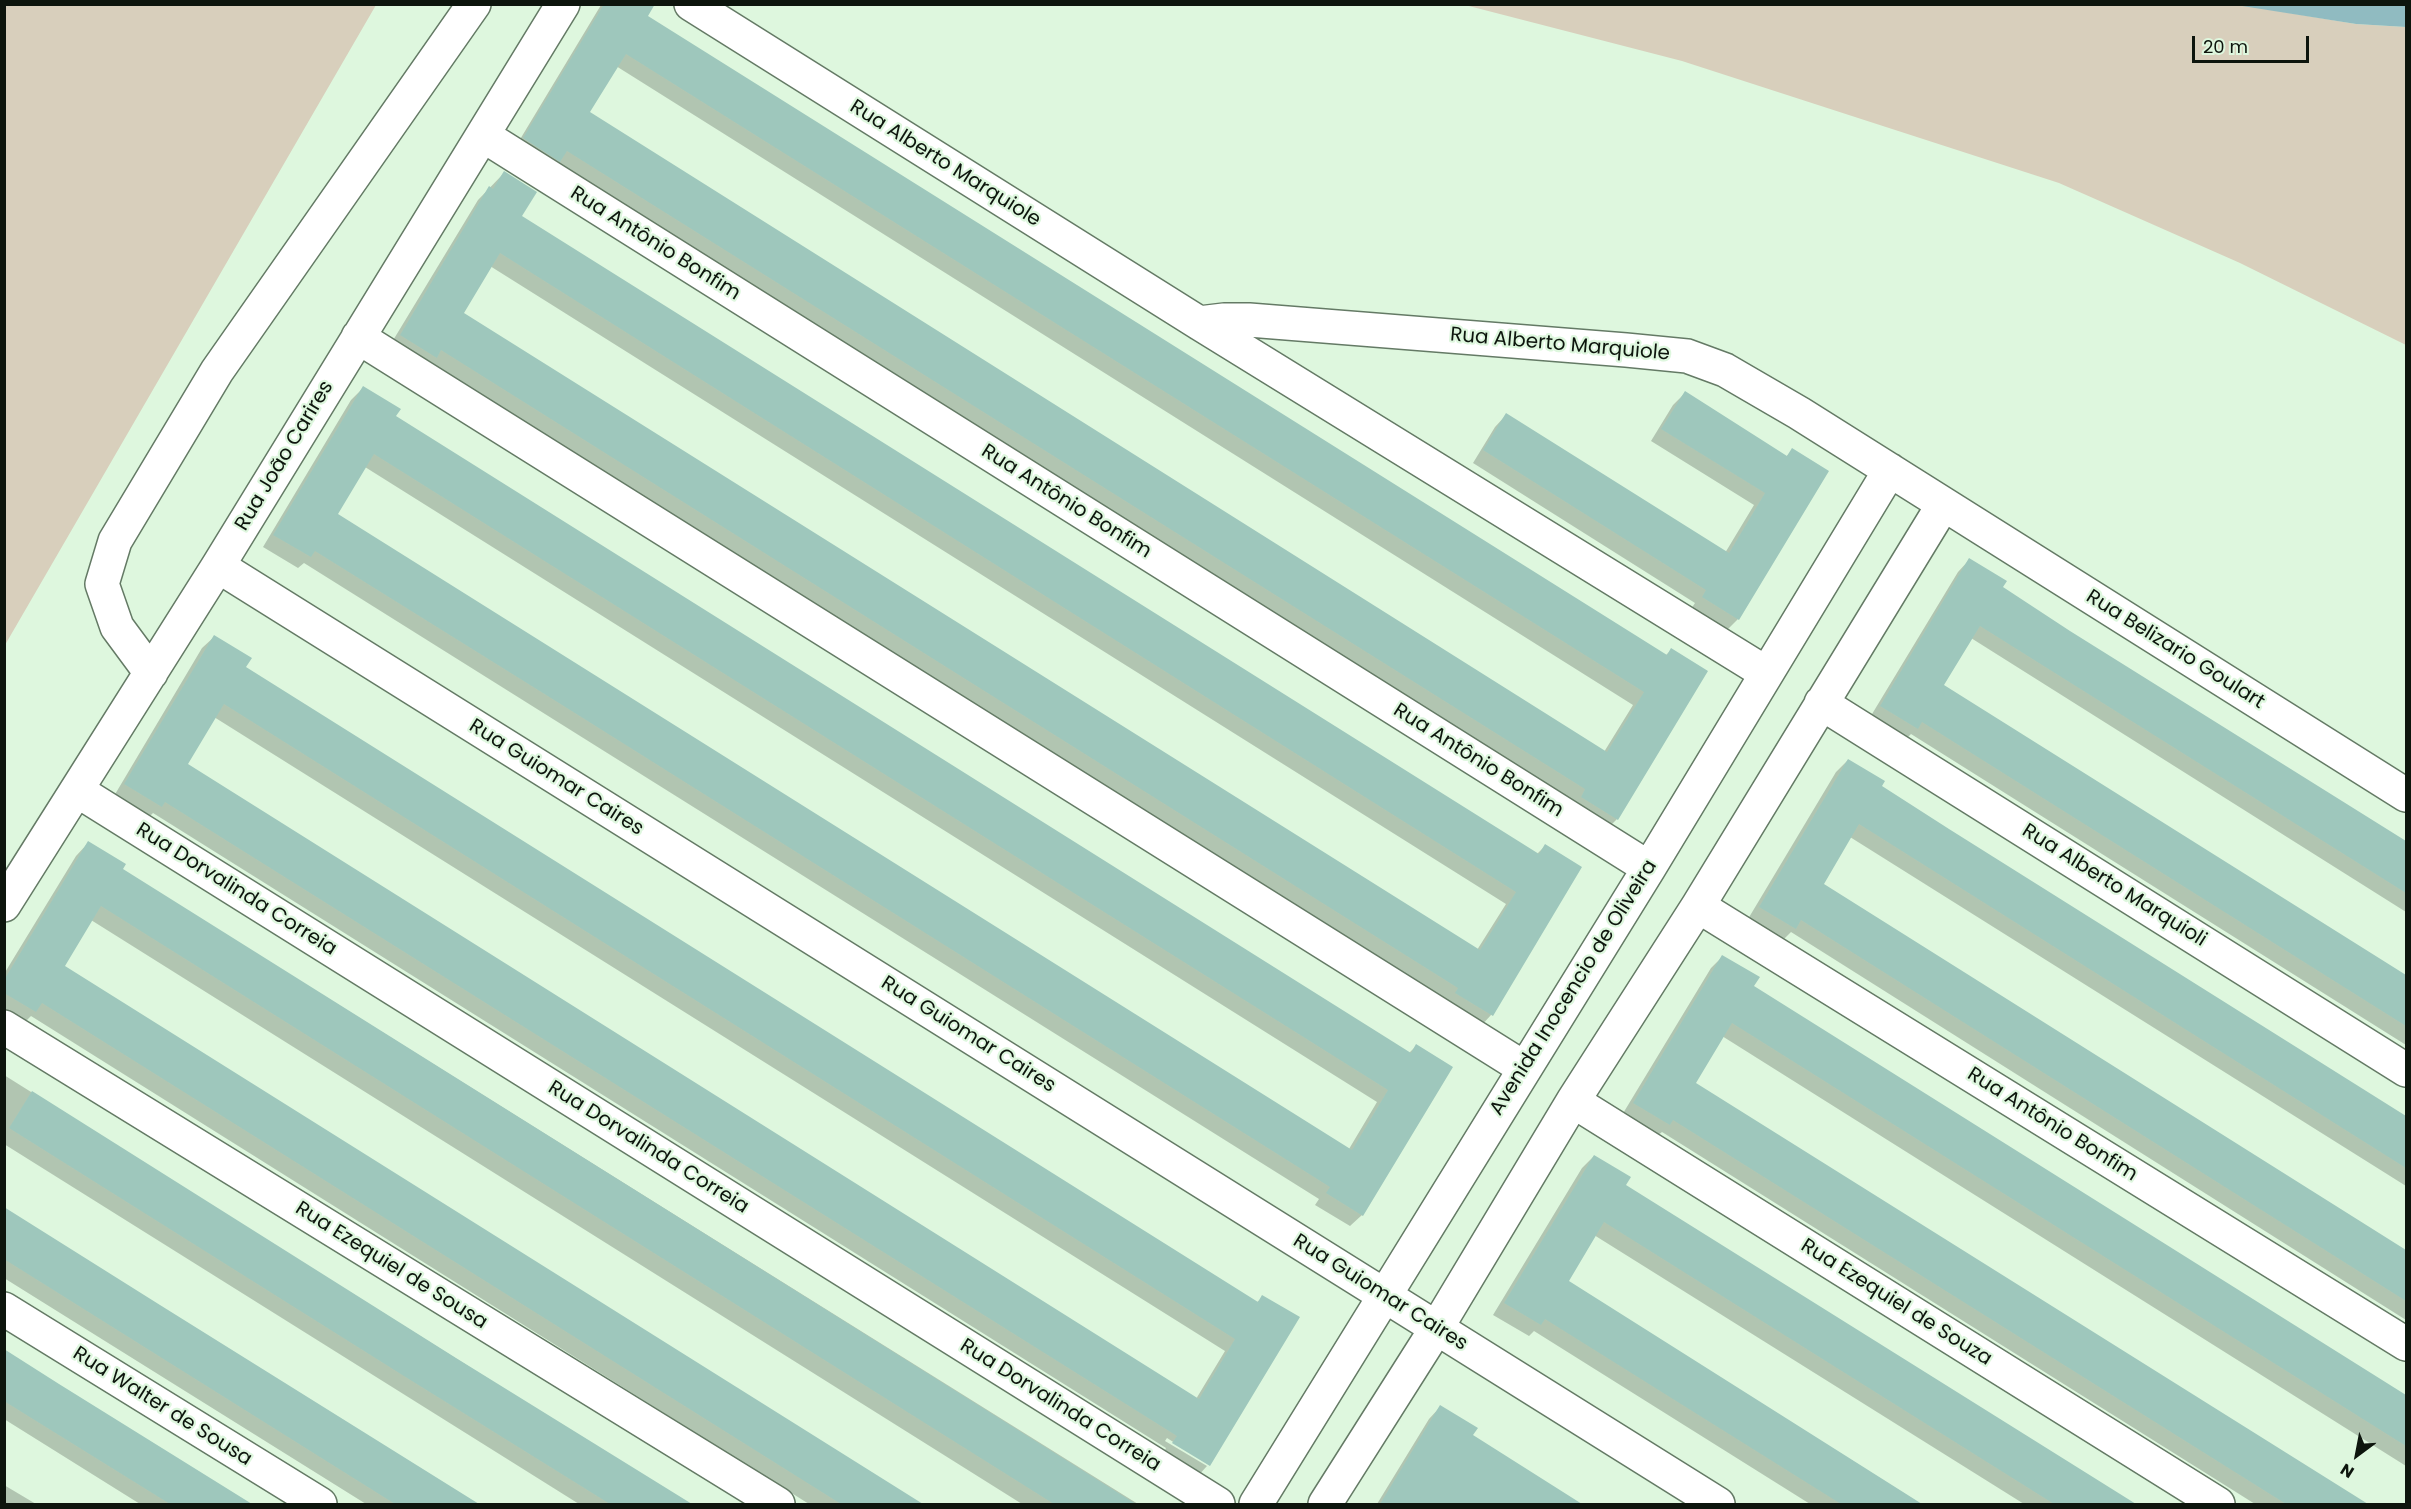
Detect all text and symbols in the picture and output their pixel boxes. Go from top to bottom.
scale bar [2195,24,2312,62]
text: 20 m [2203,34,2248,59]
street label: Rua Alberto Marquiole [845,95,1045,233]
street label: Rua Antônio Bonfim [566,182,744,306]
street label: Rua Alberto Marquiole [1449,323,1671,367]
street label: Rua João Carires [231,377,339,535]
street label: Rua Antônio Bonfim [977,440,1155,564]
street label: Rua Belizario Goulart [2081,585,2269,715]
street label: Rua Antônio Bonfim [1389,699,1567,823]
street label: Rua Guiomar Caires [464,715,648,841]
street label: Rua Dorvalinda Correia [131,818,341,962]
street label: Rua Alberto Marquioli [2017,819,2211,953]
street label: Avenida Inocencio de Oliveira [1485,856,1663,1120]
street label: Rua Guiomar Caires [876,972,1060,1098]
street label: Rua Antônio Bonfim [1963,1063,2141,1187]
street label: Rua Dorvalinda Correia [543,1076,753,1220]
street label: Rua Ezequiel de Sousa [290,1197,492,1335]
street label: Rua Guiomar Caires [1288,1230,1472,1356]
street label: Rua Ezequiel de Souza [1796,1234,1996,1372]
street label: Rua Dorvalinda Correia [955,1334,1165,1478]
street label: Rua Walter de Sousa [68,1342,256,1472]
north arrow [2327,1425,2387,1485]
text: N [2336,1458,2358,1484]

